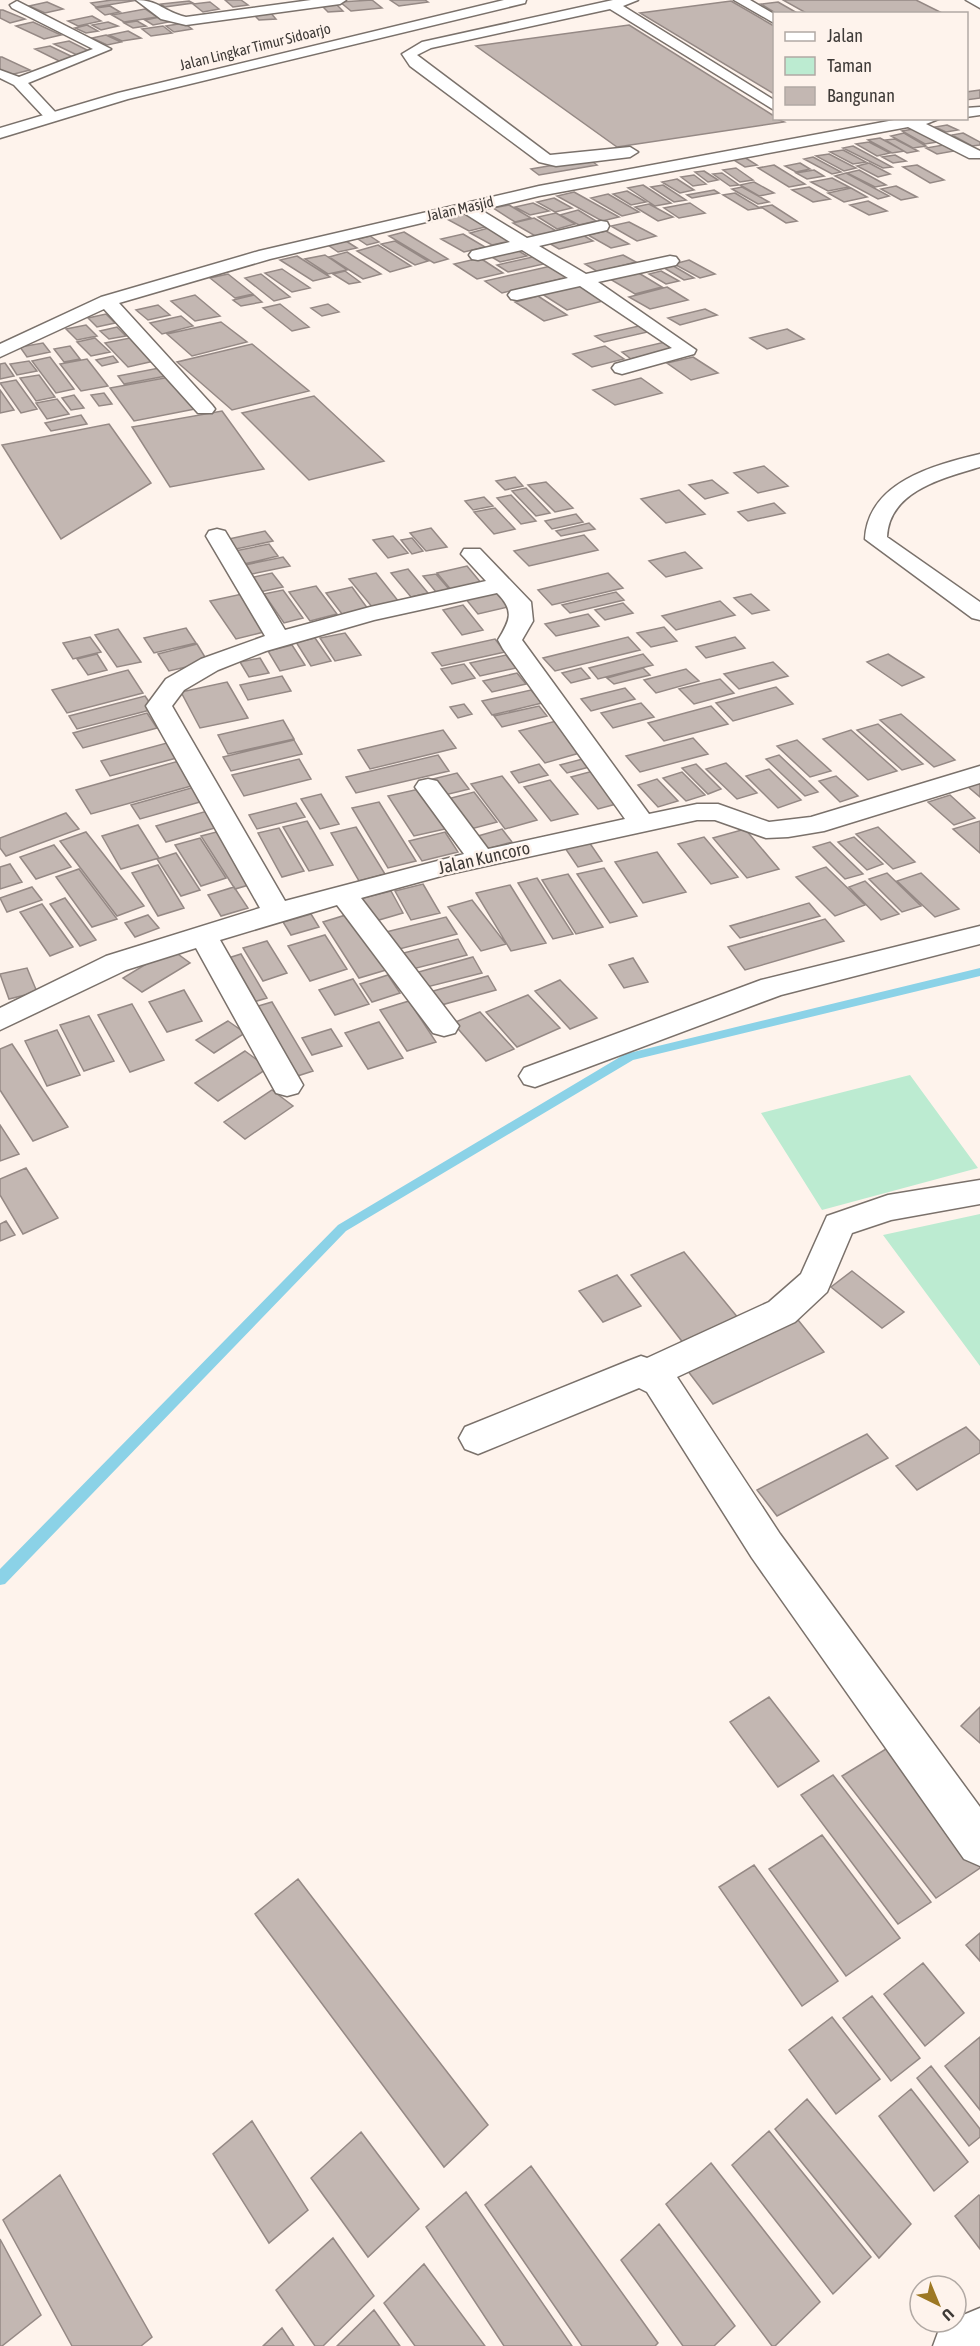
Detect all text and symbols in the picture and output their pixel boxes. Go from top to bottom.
legend [773,12,968,120]
street label: Jalan Lingkar Timur Sidoarjo [178,19,332,74]
text: Jalan [827,25,863,46]
text: Taman [827,55,872,76]
text: Bangunan [827,85,895,106]
street label: Jalan Masjid [425,193,495,224]
street label: Jalan Kuncoro [436,837,532,878]
north arrow [908,2274,968,2334]
text: U [939,2305,958,2325]

